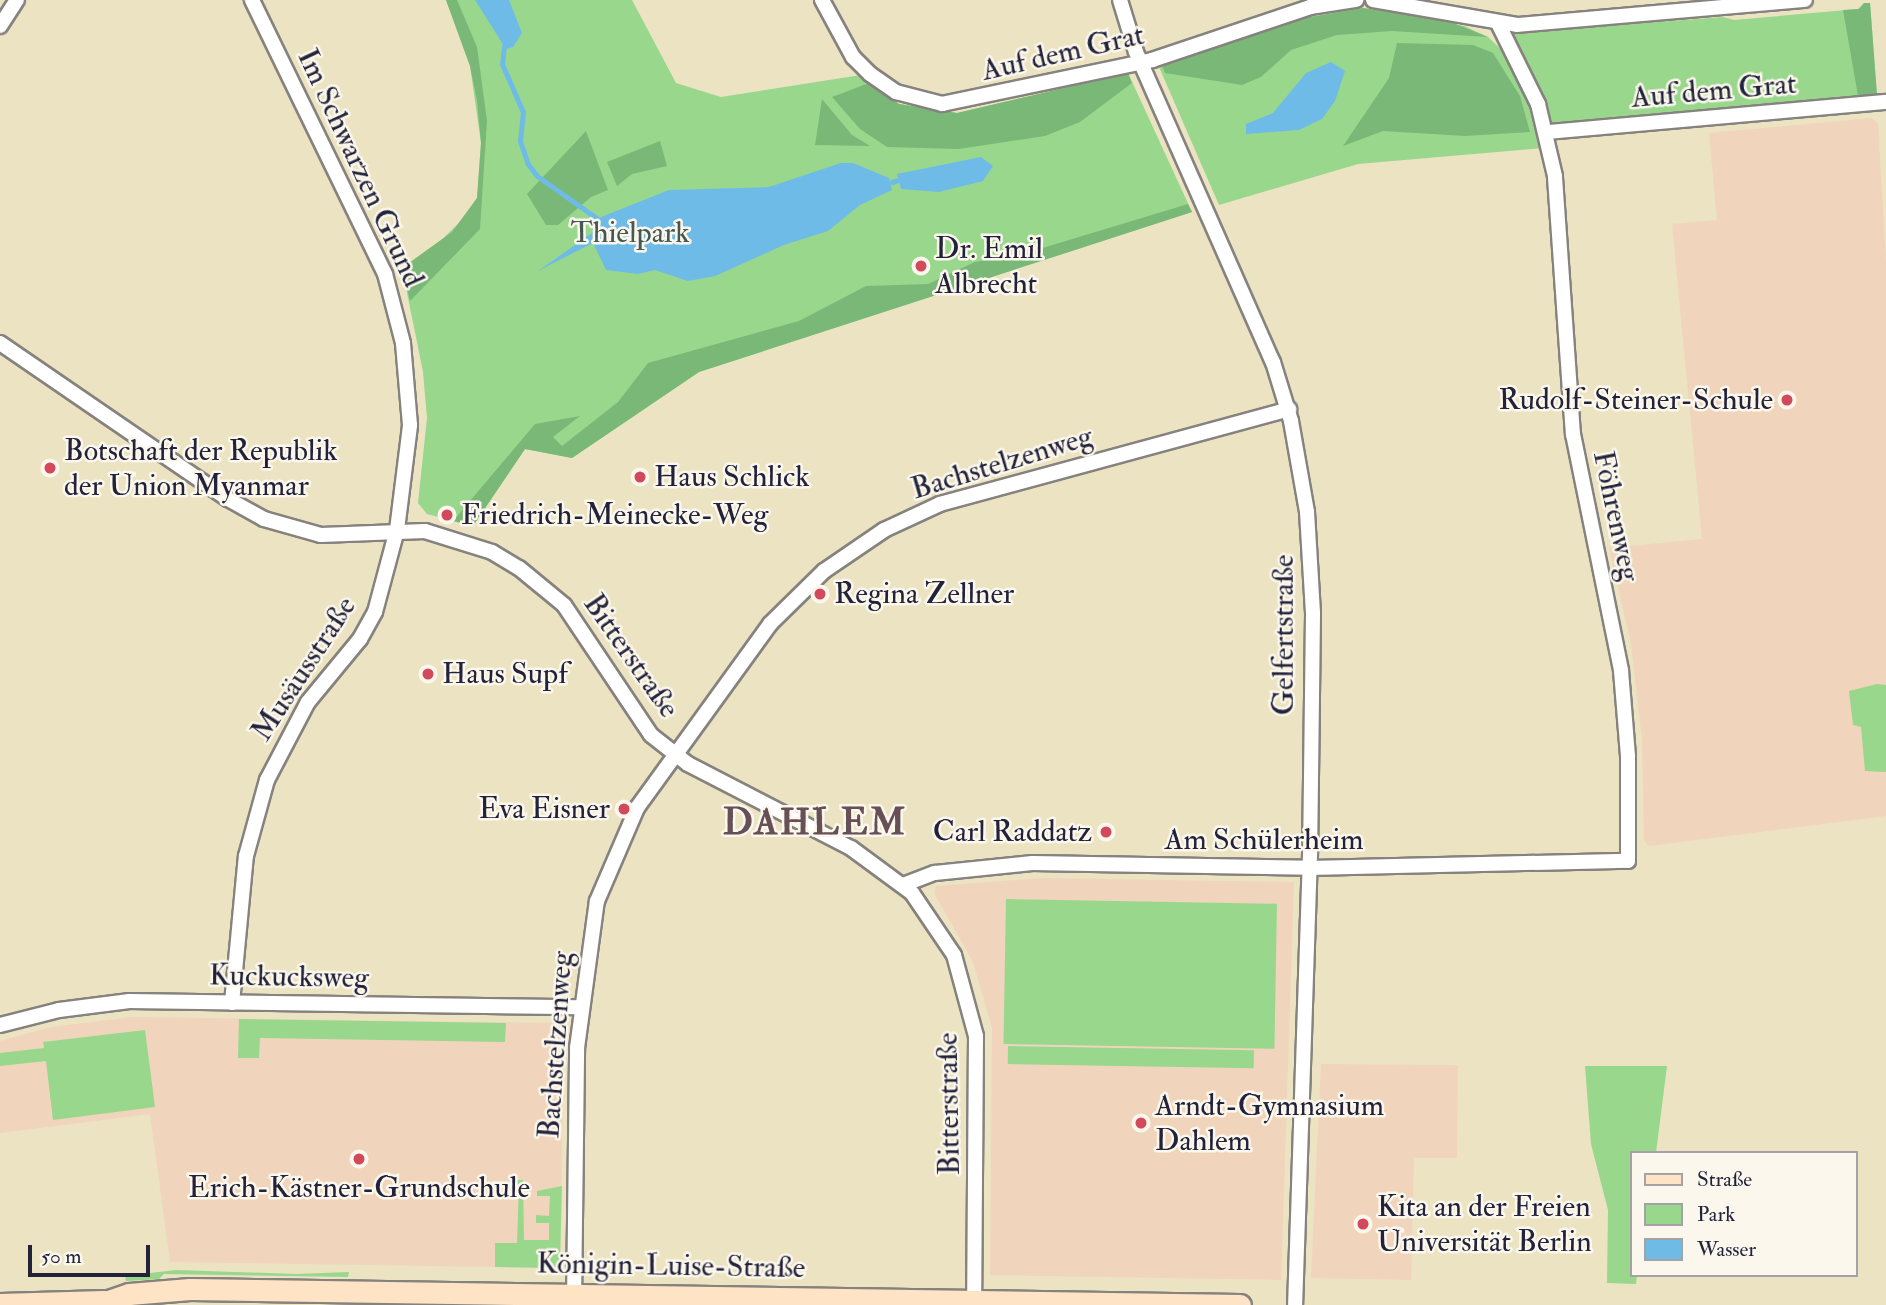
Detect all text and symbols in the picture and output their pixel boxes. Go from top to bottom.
street label: Auf dem Grat [978,17,1148,89]
street label: Im Schwarzen Grund [289,43,431,293]
street label: Auf dem Grat [1630,66,1798,116]
park label: Thielpark [570,215,690,251]
place label: Dr. Emil Albrecht [935,231,1043,302]
marker: Dr. Emil Albrecht [913,258,929,274]
place label: Rudolf-Steiner-Schule [1498,382,1773,418]
marker: Rudolf-Steiner-Schule [1779,392,1795,408]
street label: Bachstelzenweg [907,418,1097,508]
place label: Botschaft der Republik der Union Myanmar [64,433,338,504]
street label: Föhrenweg [1585,447,1647,585]
place label: Haus Schlick [654,459,810,495]
marker: Botschaft der Republik der Union Myanmar [42,460,58,476]
marker: Haus Schlick [632,469,648,485]
place label: Friedrich-Meinecke-Weg [461,497,768,533]
marker: Friedrich-Meinecke-Weg [439,507,455,523]
street label: Gelfertstraße [1266,555,1302,715]
place label: Regina Zellner [834,576,1014,612]
marker: Regina Zellner [812,586,828,602]
street label: Bitterstraße [575,587,687,725]
street label: Musäusstraße [244,590,364,748]
place label: Haus Supf [442,656,568,692]
marker: Haus Supf [420,666,436,682]
place label: Eva Eisner [479,791,610,827]
marker: Eva Eisner [616,801,632,817]
district label: DAHLEM [723,801,907,845]
place label: Carl Raddatz [933,814,1092,850]
street label: Am Schülerheim [1164,822,1364,858]
marker: Carl Raddatz [1098,824,1114,840]
street label: Bachstelzenweg [531,950,581,1140]
street label: Kuckucksweg [209,958,369,996]
street label: Bitterstraße [930,1032,968,1176]
place label: Arndt-Gymnasium Dahlem [1155,1088,1384,1158]
marker: Arndt-Gymnasium Dahlem [1133,1115,1149,1131]
marker: Erich-Kästner-Grundschule [351,1151,367,1167]
legend [1630,1151,1858,1277]
text: Straße [1697,1166,1752,1193]
place label: Erich-Kästner-Grundschule [188,1170,530,1206]
place label: Kita an der Freien Universität Berlin [1377,1189,1592,1260]
text: Park [1697,1201,1735,1228]
marker: Kita an der Freien Universität Berlin [1355,1216,1371,1232]
scale bar [32,1232,154,1276]
text: Wasser [1697,1236,1756,1263]
text: 50 m [41,1243,82,1270]
street label: Königin-Luise-Straße [536,1246,806,1286]

